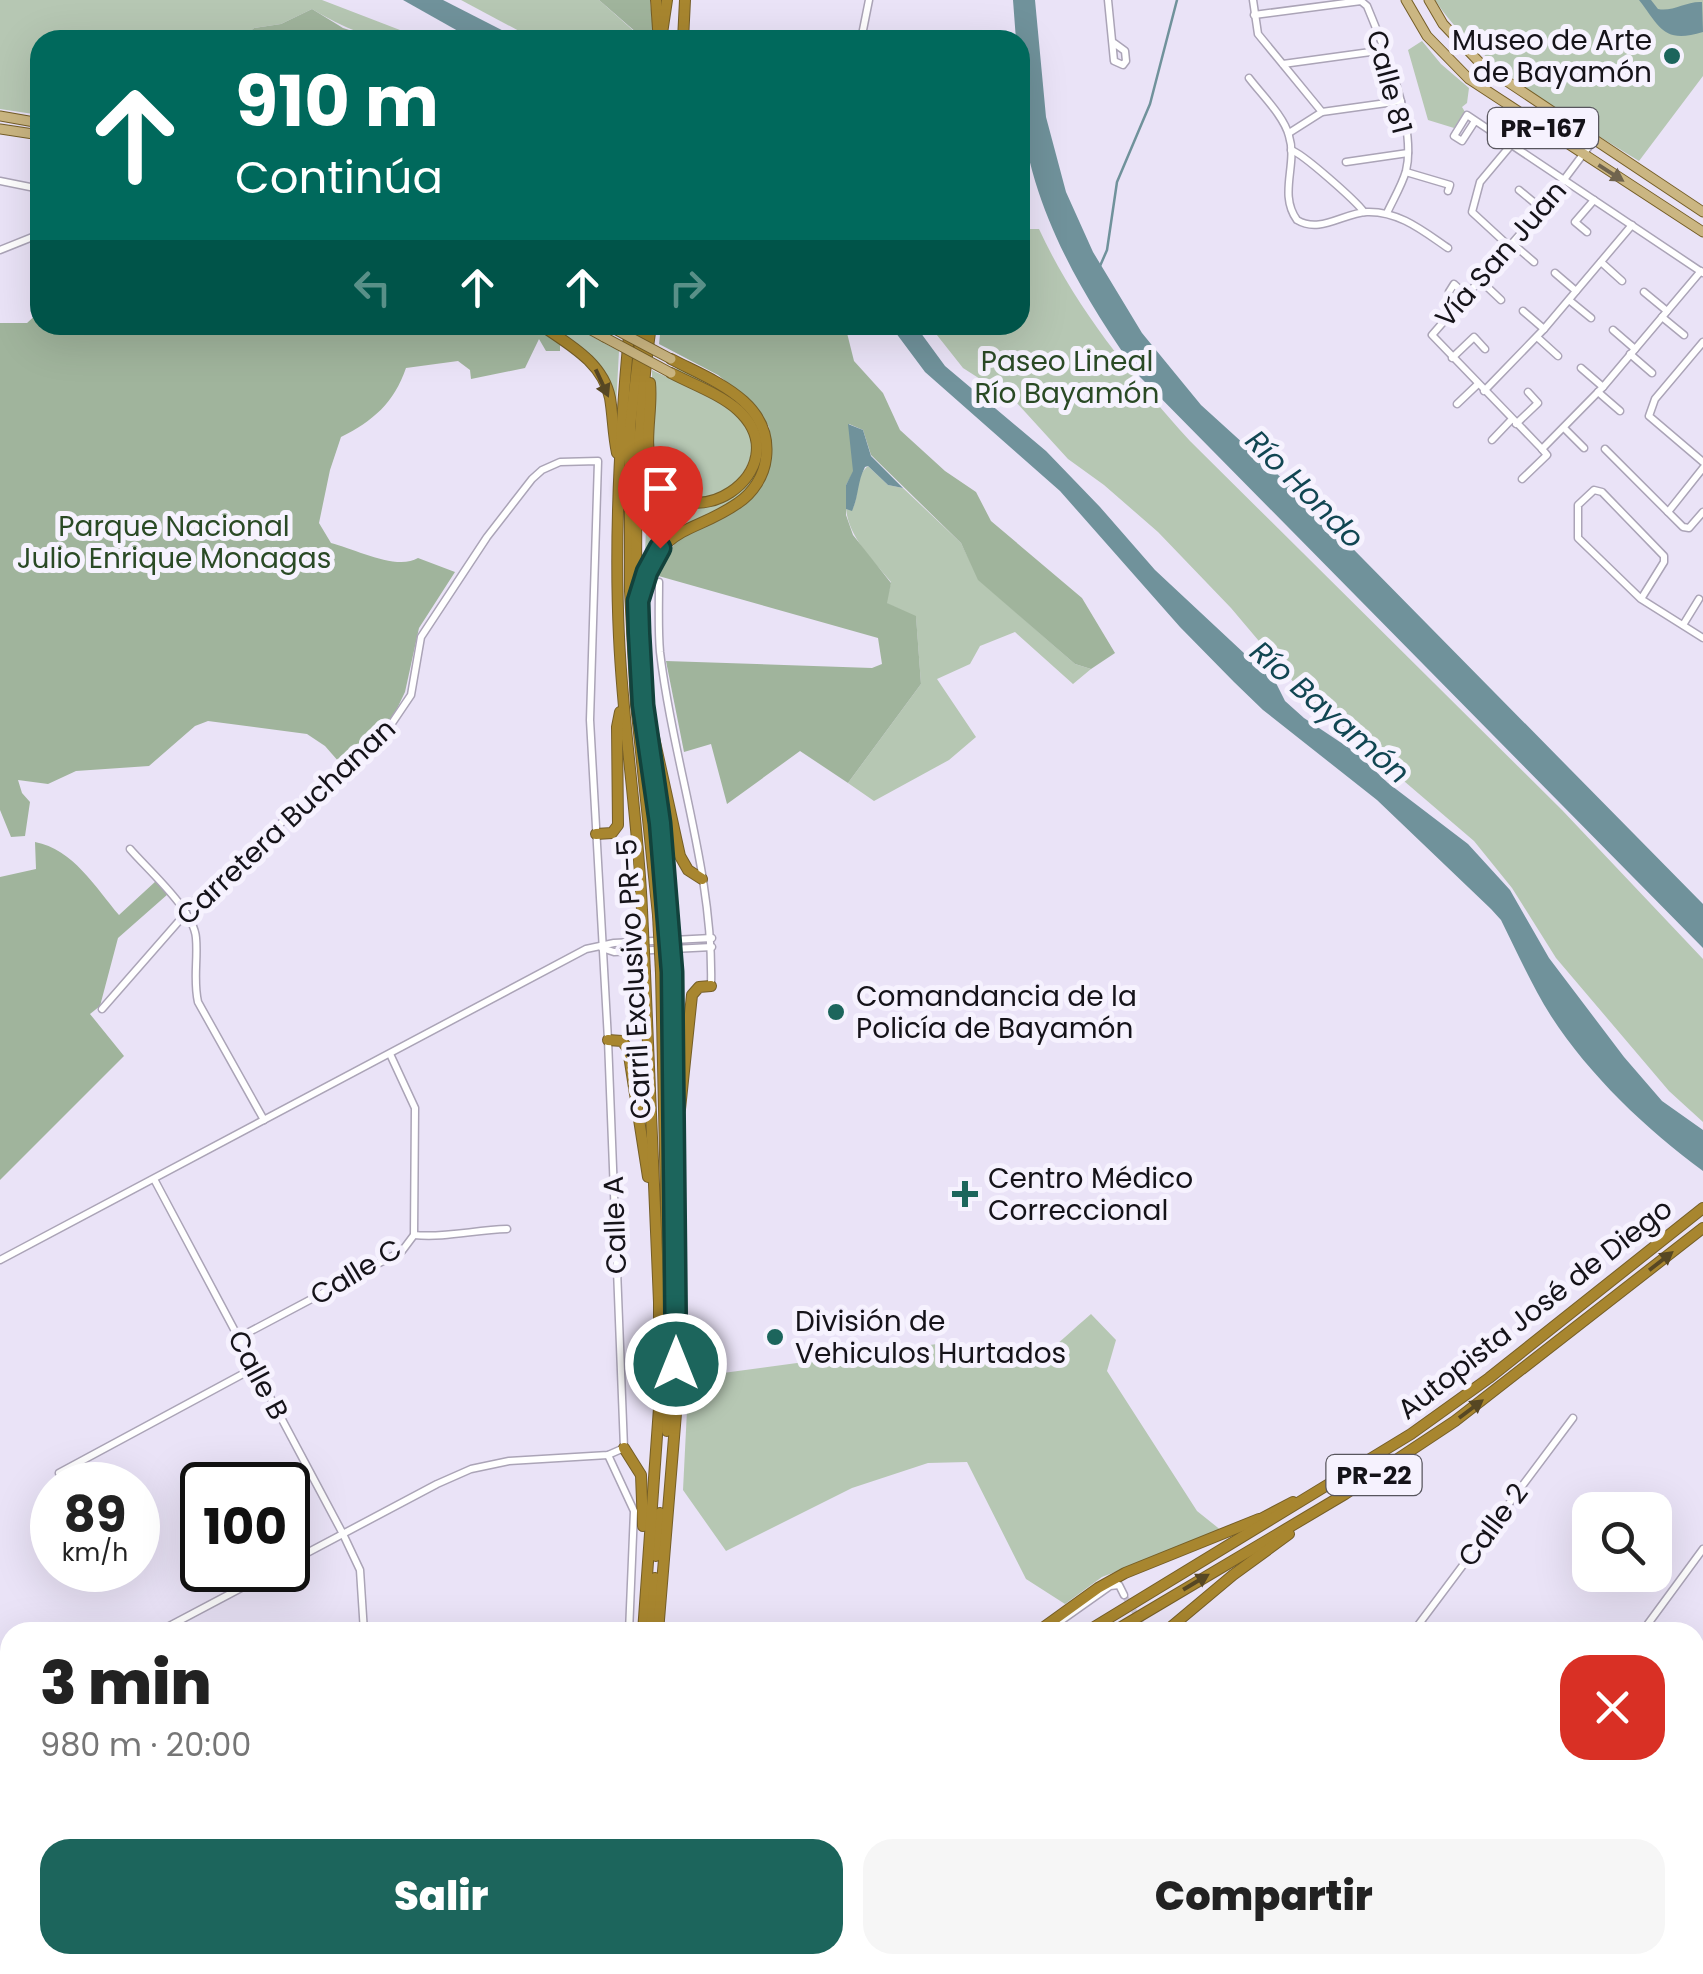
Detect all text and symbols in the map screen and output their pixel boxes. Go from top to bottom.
place label: Museo de Arte de Bayamón [1452,21,1652,92]
street label: Calle 81 [1356,26,1422,138]
marker: Museo de Arte de Bayamón [1661,45,1683,67]
text: 910 m [235,52,439,151]
icon: ahead [70,70,200,200]
road number: PR-167 [1488,108,1598,148]
text: Continúa [235,146,443,209]
one-way arrow [1598,163,1625,182]
street label: Vía San Juan [1426,172,1576,336]
icon: left [345,260,400,315]
icon: ahead [450,260,505,315]
icon: ahead [555,260,610,315]
icon: right [660,260,715,315]
park label: Paseo Lineal Río Bayamón [975,342,1159,413]
one-way arrow [594,368,611,397]
water label: Río Hondo [1236,420,1374,558]
pin [618,446,703,549]
icon: arrive [633,461,688,516]
park label: Parque Nacional Julio Enrique Monagas [17,507,331,578]
water label: Río Bayamón [1241,631,1419,793]
street label: Carretera Buchanan [168,710,404,934]
street label: Carril Exclusivo PR-5 [607,838,661,1120]
place label: Comandancia de la Policía de Bayamón [856,977,1137,1048]
marker: Comandancia de la Policía de Bayamón [825,1001,847,1023]
place label: Centro Médico Correccional [988,1159,1193,1230]
street label: Calle A [594,1175,636,1275]
marker: Centro Médico Correccional [952,1181,978,1207]
street label: Autopista José de Diego [1390,1189,1680,1429]
street label: Calle C [303,1229,409,1315]
one-way arrow [1649,1251,1674,1272]
place label: División de Vehiculos Hurtados [795,1302,1066,1373]
position arrow [624,1312,728,1416]
street label: Calle B [218,1323,298,1427]
marker: División de Vehiculos Hurtados [764,1326,786,1348]
one-way arrow [1458,1400,1484,1420]
road number: PR-22 [1326,1455,1422,1495]
speed limit sign: 100 [180,1462,310,1592]
street label: Calle 2 [1449,1475,1537,1575]
text: 89 [63,1479,127,1550]
map controls [1572,1492,1672,1592]
button: search [1572,1492,1672,1592]
text: km/h [62,1535,128,1570]
one-way arrow [1182,1574,1210,1591]
text: 3 min [40,1641,212,1725]
button: close [1560,1655,1665,1760]
text: 980 m · 20:00 [40,1722,251,1767]
button: Salir [40,1839,843,1954]
button: Compartir [863,1839,1665,1954]

